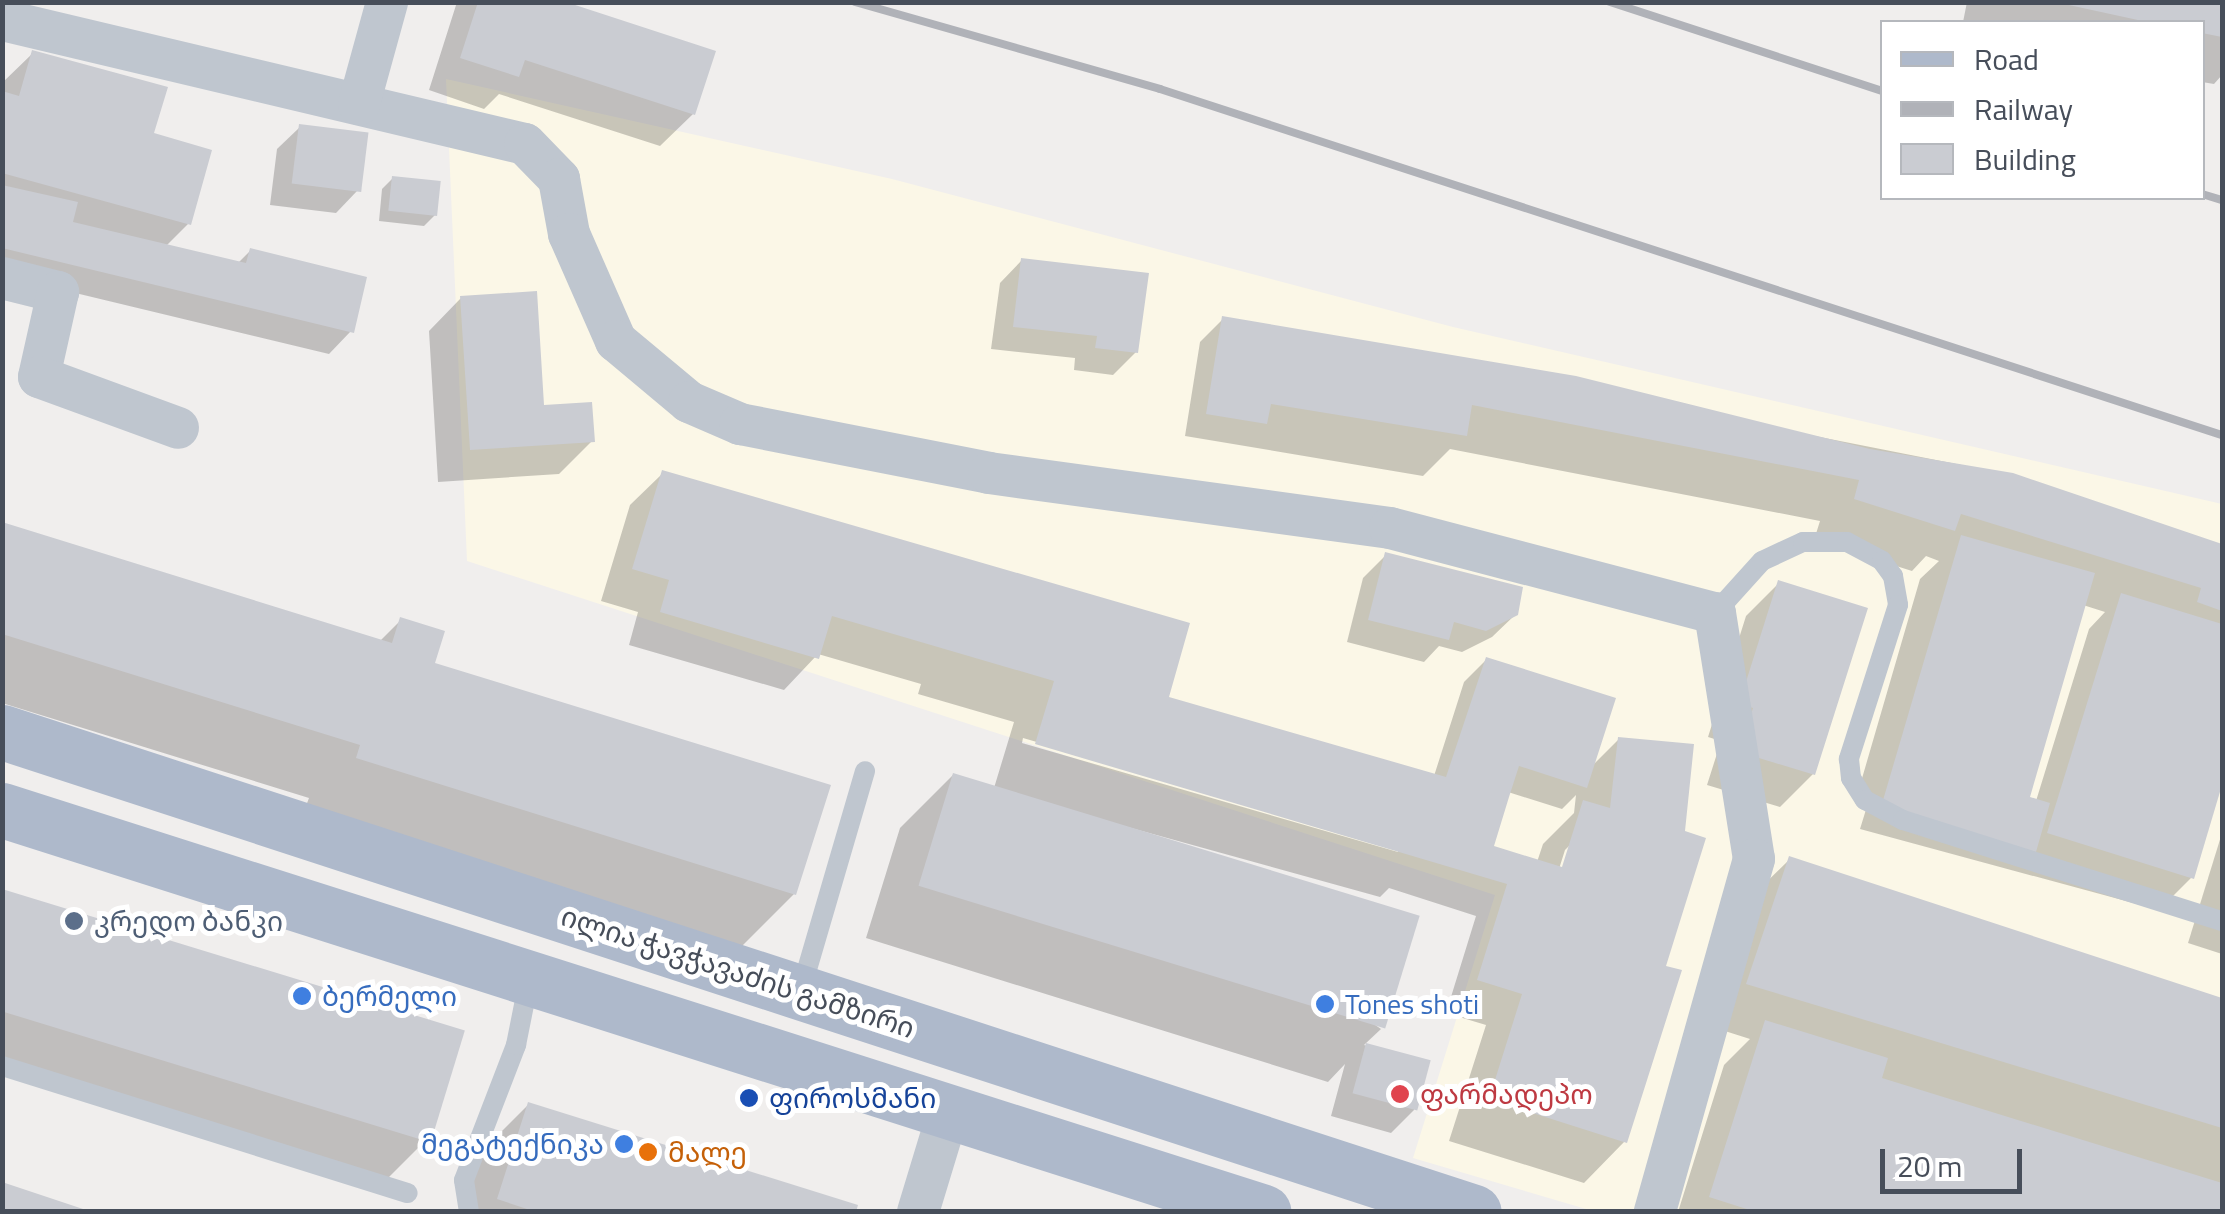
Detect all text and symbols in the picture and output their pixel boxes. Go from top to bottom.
legend [1880,20,2205,200]
text: Road [1974,36,2039,82]
text: Railway [1974,86,2073,132]
text: Building [1974,136,2076,182]
street label: ილია ჭავჭავაძის გამზირი [557,899,919,1045]
place label: კრედო ბანკი [94,904,283,938]
marker: კრედო ბანკი [63,910,85,932]
place label: ბერმელი [322,979,457,1013]
marker: ბერმელი [291,985,313,1007]
place label: Tones shoti [1345,987,1479,1021]
marker: Tones shoti [1314,993,1336,1015]
place label: ფარმადეპო [1420,1077,1593,1111]
place label: ფიროსმანი [769,1081,936,1115]
marker: ფარმადეპო [1389,1083,1411,1105]
marker: ფიროსმანი [738,1087,760,1109]
place label: მეგატექნიკა [421,1127,604,1161]
scale bar [1885,1129,2028,1191]
marker: მეგატექნიკა [613,1133,635,1155]
place label: მალე [668,1135,747,1169]
marker: მალე [637,1141,659,1163]
text: 20 m [1897,1143,1962,1189]

